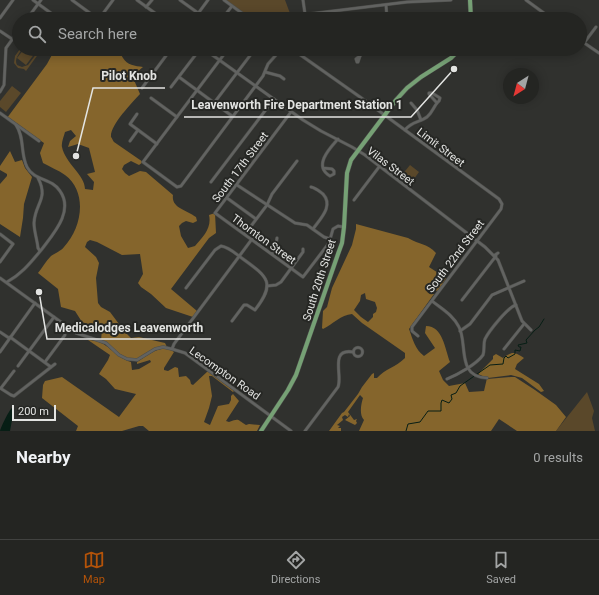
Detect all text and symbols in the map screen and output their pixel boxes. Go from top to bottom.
search box [12,12,587,56]
icon: search [26,23,48,45]
text: Search here [58,25,137,43]
callout: Pilot Knob [93,64,165,88]
north arrow [503,68,539,104]
text: Pilot Knob [101,69,157,83]
callout: Leavenworth Fire Department Station 1 [184,93,411,117]
text: Leavenworth Fire Department Station 1 [191,98,403,112]
street label: Limit Street [414,125,467,170]
street label: South 17th Street [210,129,271,205]
street label: Vilas Street [365,144,417,189]
street label: Thornton Street [229,212,299,267]
street label: South 22nd Street [424,217,487,295]
street label: South 20th Street [300,237,339,323]
callout: Medicalodges Leavenworth [47,315,211,339]
text: Medicalodges Leavenworth [55,321,203,335]
street label: Lecompton Road [187,344,263,403]
scale bar [12,403,56,422]
text: 200 m [18,405,49,418]
text: Nearby [16,447,71,467]
text: 0 results [533,450,583,465]
tab: Map [83,549,105,586]
tab: Directions [271,549,320,586]
tab: Saved [486,549,516,586]

